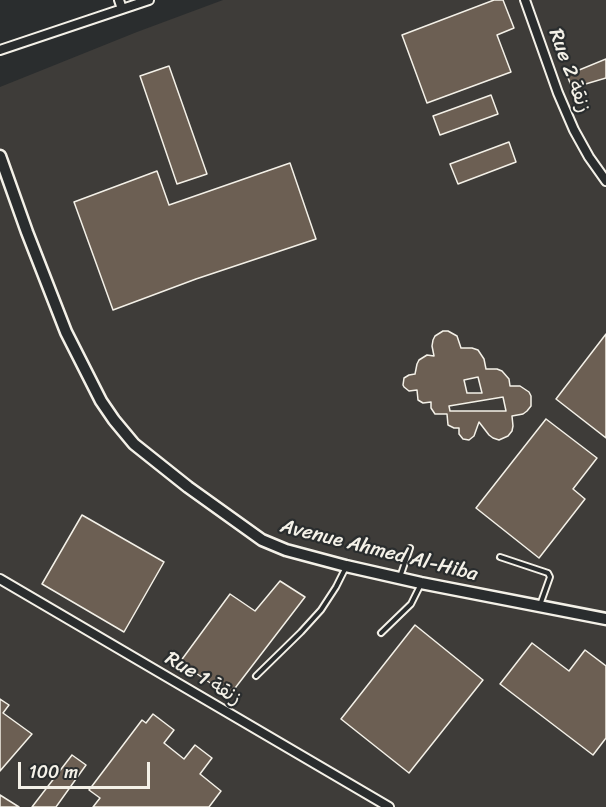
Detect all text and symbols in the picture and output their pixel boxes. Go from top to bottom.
street label: Rue 2 زنقة [543,26,595,116]
street label: Avenue Ahmed Al-Hiba [278,515,480,587]
street label: Rue 1 زنقة [160,647,246,711]
scale bar [21,750,153,788]
text: 100 m [29,756,78,788]

